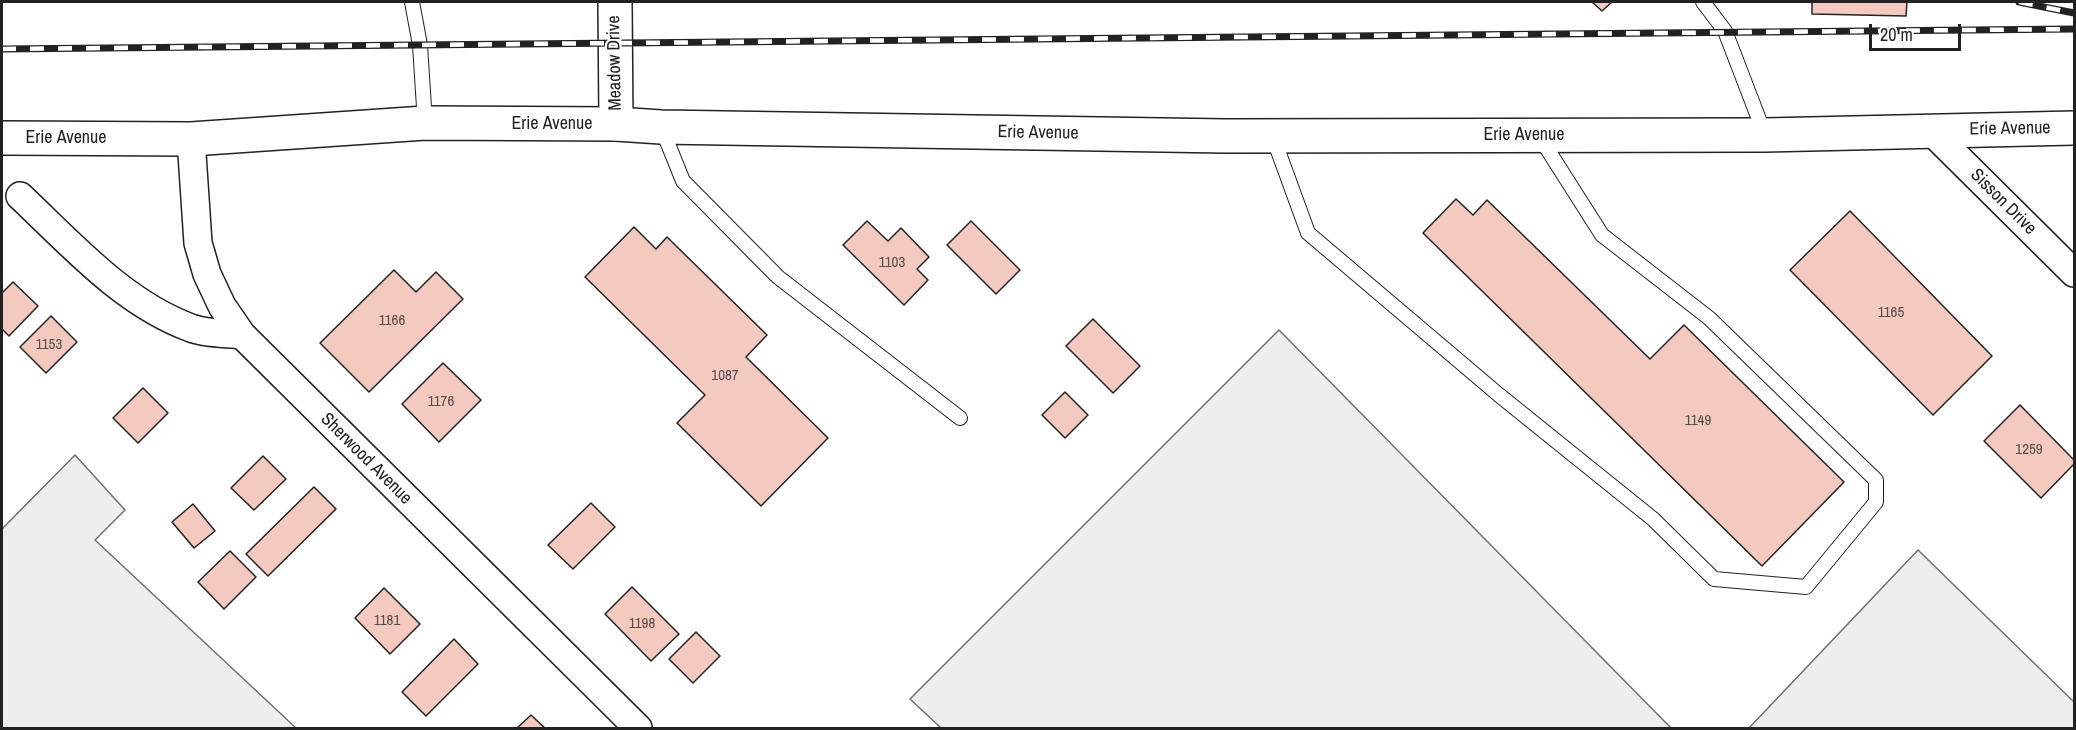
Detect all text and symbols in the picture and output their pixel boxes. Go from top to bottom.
scale bar [1872,12,1964,50]
street label: Meadow Drive [603,15,627,111]
text: 20 m [1880,22,1913,47]
street label: Erie Avenue [512,113,592,135]
street label: Erie Avenue [1969,117,2051,141]
street label: Erie Avenue [997,121,1079,145]
street label: Erie Avenue [1484,124,1564,146]
street label: Erie Avenue [26,127,106,149]
street label: Sisson Drive [1965,164,2041,240]
house number: 1103 [879,254,905,272]
house number: 1165 [1878,304,1904,322]
house number: 1166 [379,312,405,330]
house number: 1153 [36,336,62,354]
house number: 1087 [711,367,739,385]
house number: 1176 [428,393,454,411]
street label: Sherwood Avenue [316,409,416,509]
house number: 1149 [1685,412,1711,430]
house number: 1259 [2015,441,2043,459]
house number: 1181 [374,612,400,630]
house number: 1198 [629,615,655,633]

